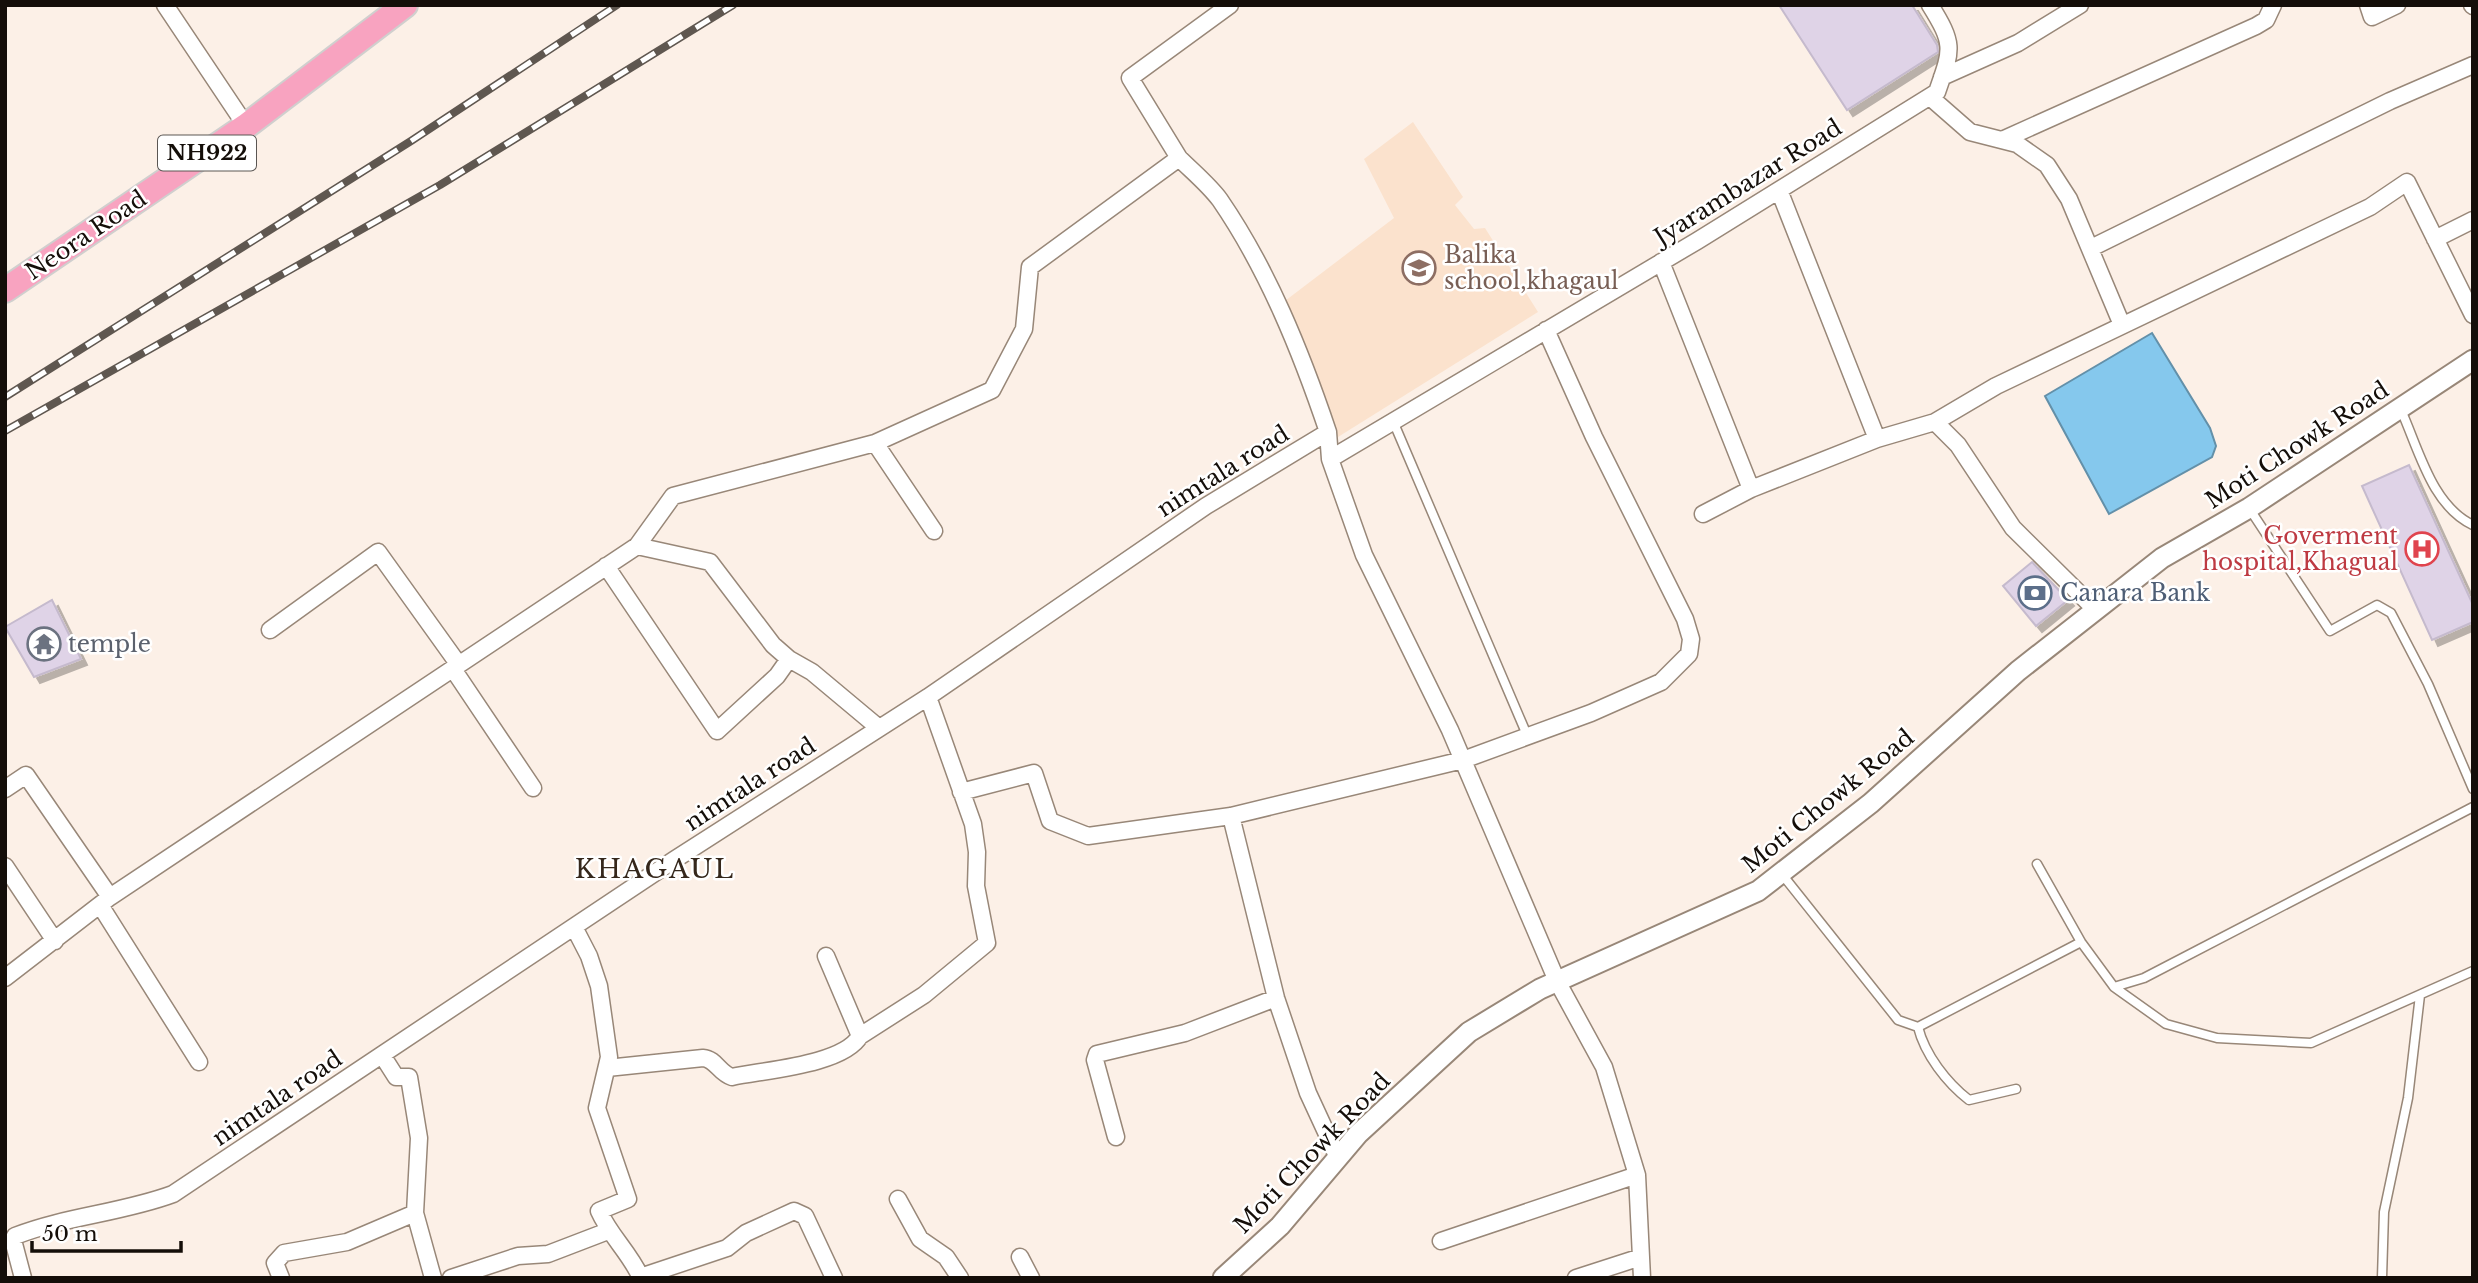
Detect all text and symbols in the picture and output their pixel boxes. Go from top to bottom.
street label: Jyarambazar Road [1647,113,1847,253]
road number: NH922 [158,136,256,170]
street label: Neora Road [20,184,152,286]
place label: Balika school,khagaul [1444,241,1619,295]
school or university icon: Balika school,khagaul [1400,249,1438,287]
street label: Moti Chowk Road [2200,375,2394,515]
street label: nimtala road [1152,419,1294,523]
place label: Goverment hospital,Khagual [2202,522,2398,576]
hospital icon: Goverment hospital,Khagual [2403,530,2441,568]
bank icon: Canara Bank [2016,574,2054,612]
place label: Canara Bank [2060,579,2211,607]
temple icon: temple [25,625,63,663]
place label: temple [68,630,151,658]
street label: Moti Chowk Road [1737,723,1919,879]
street label: nimtala road [679,731,821,837]
district label: KHAGAUL [575,853,735,885]
street label: nimtala road [207,1044,347,1152]
street label: Moti Chowk Road [1228,1067,1396,1239]
scale bar [32,1210,180,1254]
text: 50 m [42,1221,98,1247]

